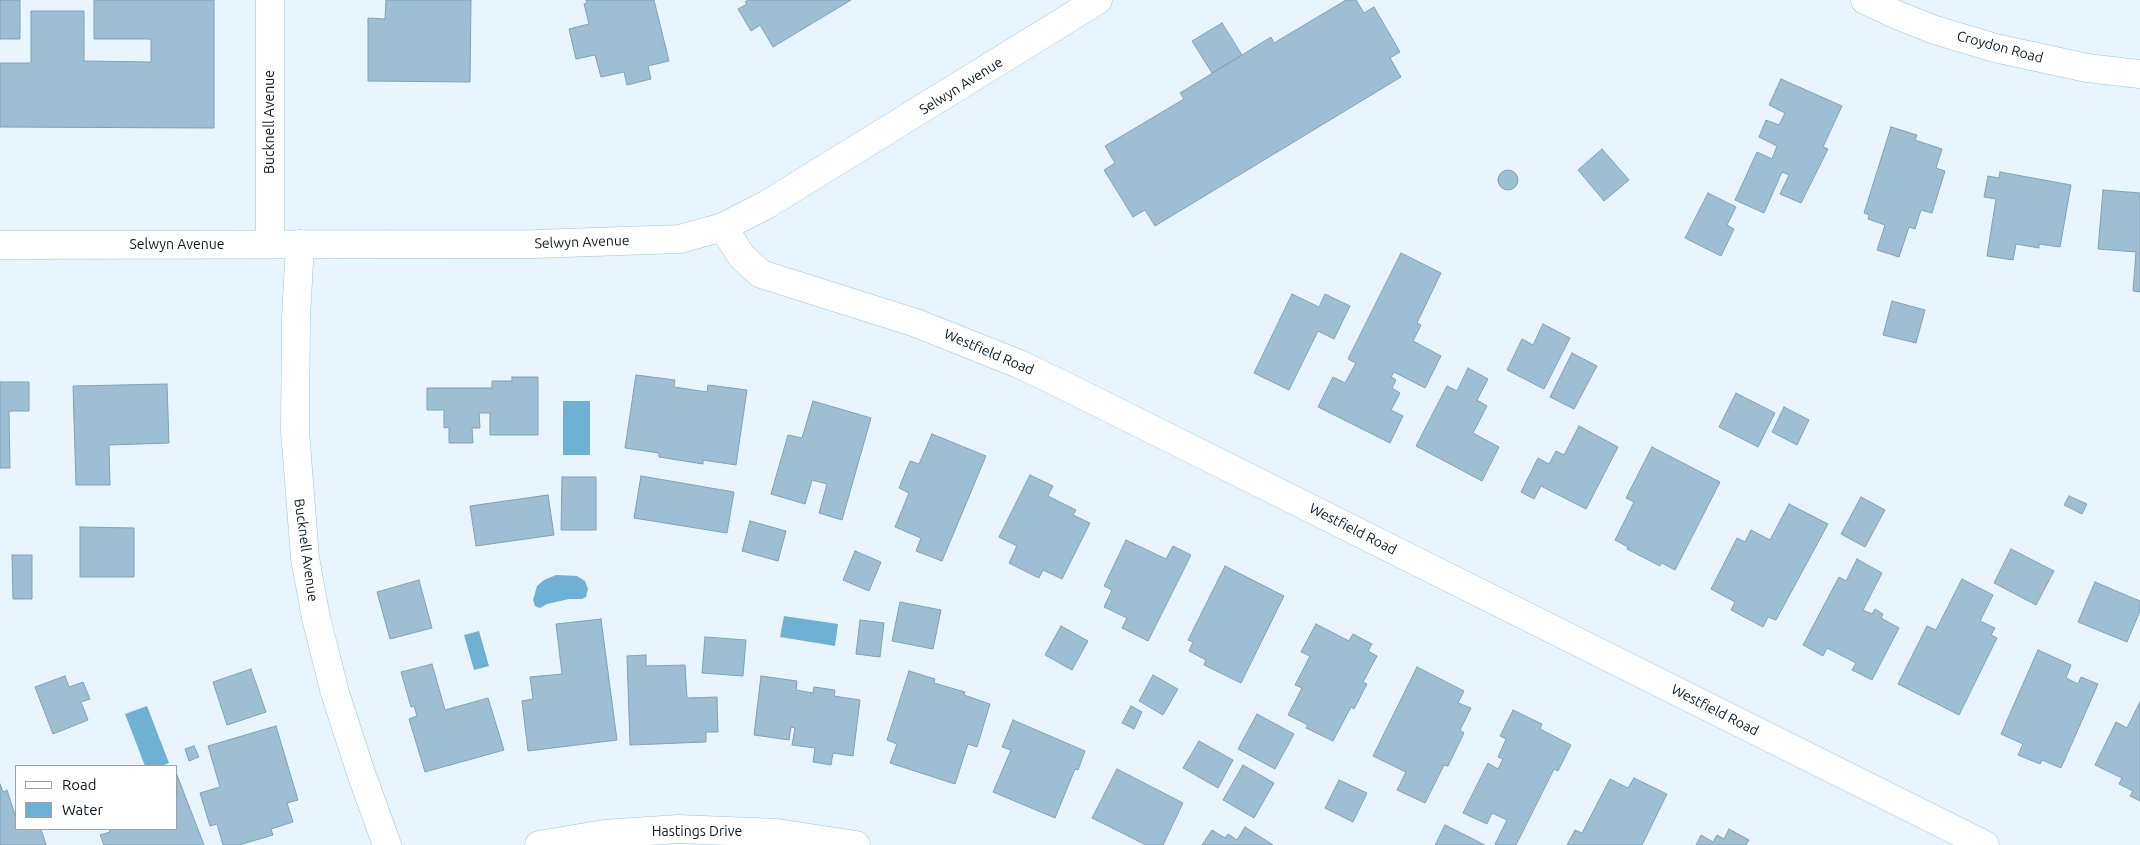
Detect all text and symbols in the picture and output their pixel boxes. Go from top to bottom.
street label: Croydon Road [1955,27,2045,67]
street label: Selwyn Avenue [916,54,1006,118]
street label: Bucknell Avenue [261,70,277,174]
street label: Selwyn Avenue [534,232,630,252]
street label: Selwyn Avenue [130,236,224,252]
street label: Westfield Road [942,326,1036,378]
street label: Bucknell Avenue [290,497,322,603]
street label: Westfield Road [1306,500,1400,558]
street label: Westfield Road [1668,681,1762,739]
legend [15,765,178,830]
text: Road [62,776,97,793]
text: Water [62,801,103,818]
street label: Hastings Drive [652,823,742,839]

